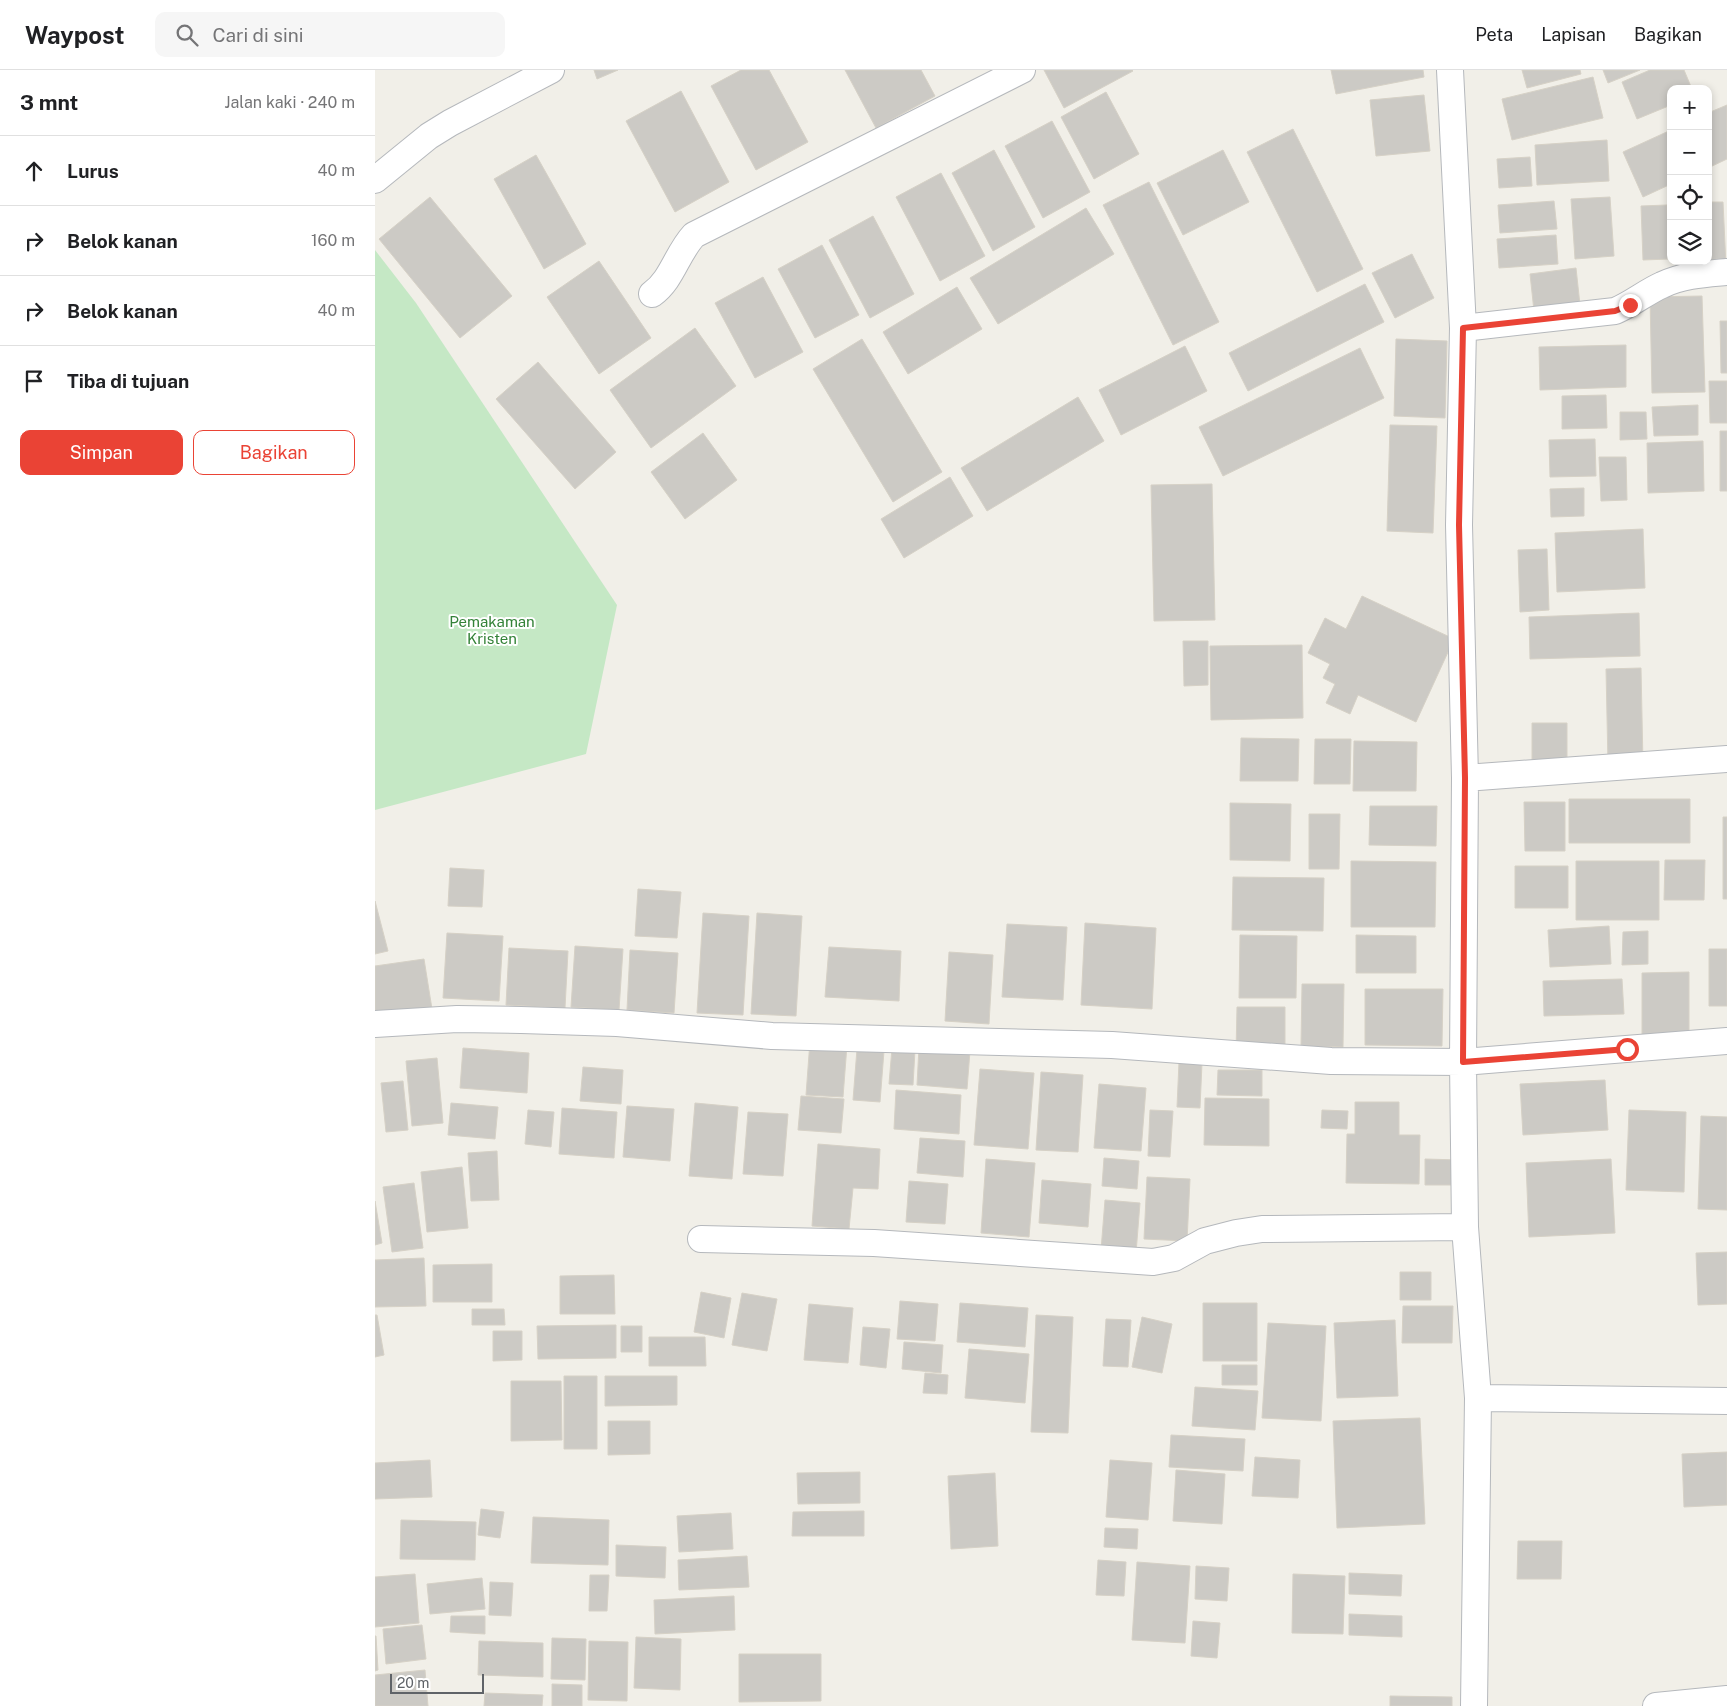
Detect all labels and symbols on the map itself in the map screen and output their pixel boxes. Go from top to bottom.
route end [1619,294,1642,317]
park label: Pemakaman Kristen [449,613,535,647]
route start [1616,1038,1639,1061]
scale bar [390,1671,484,1694]

